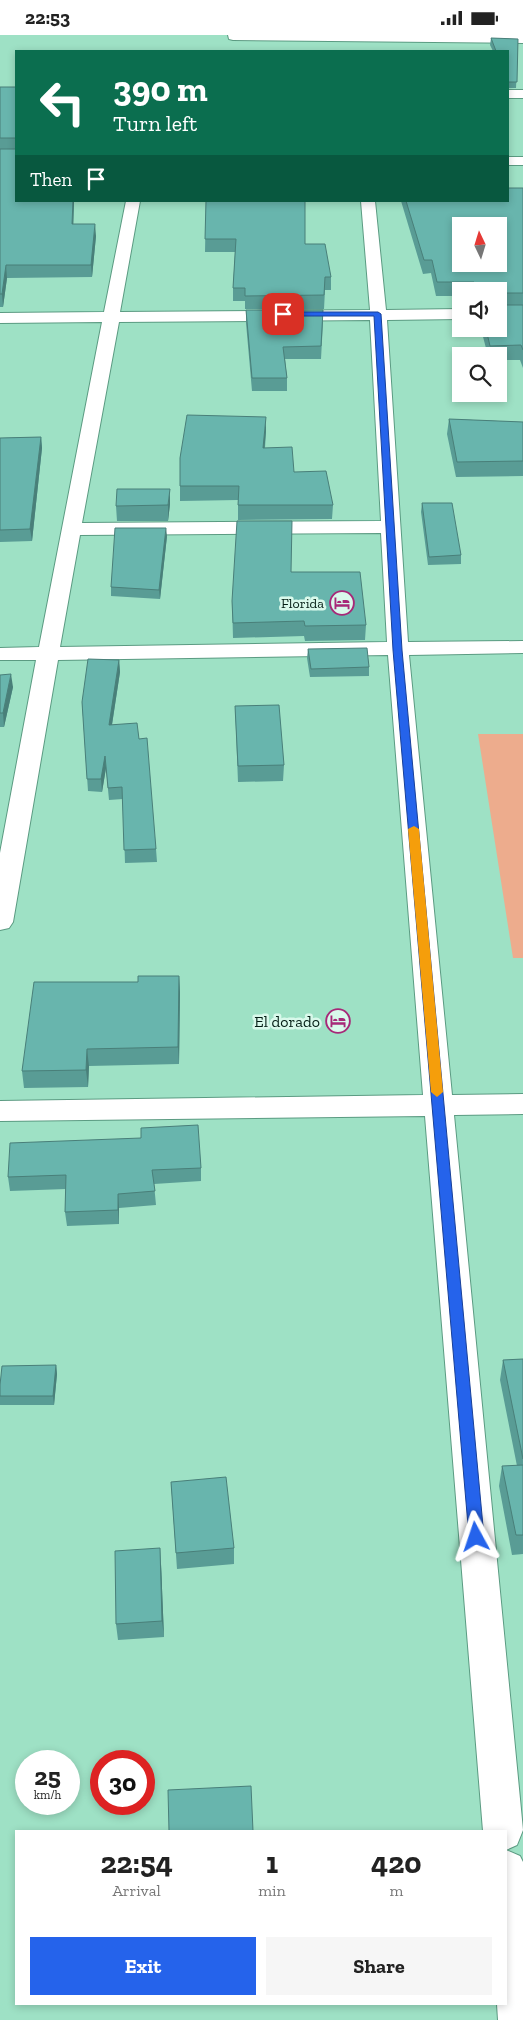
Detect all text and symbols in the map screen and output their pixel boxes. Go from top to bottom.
text: 22:53 [25,6,70,29]
text: 390 m [113,68,208,110]
icon: left [30,70,95,135]
text: Turn left [113,110,197,137]
icon: arrive [82,165,110,193]
text: Then [30,168,72,191]
north arrow [452,217,508,273]
map controls [452,217,507,402]
button: sound [452,282,507,337]
pin [262,293,304,335]
icon: arrive [269,300,297,328]
button: search [452,347,507,402]
hotel icon: Florida [329,590,355,616]
place label: Florida [281,595,324,612]
hotel icon: El dorado [325,1008,351,1034]
place label: El dorado [254,1012,320,1031]
position arrow [449,1510,501,1562]
speed limit sign: 30 [90,1750,155,1815]
text: 25 [34,1761,61,1791]
text: km/h [34,1788,61,1802]
text: 22:54 [100,1845,173,1881]
text: 1 [266,1845,278,1881]
text: 420 [371,1845,422,1881]
text: Arrival [112,1881,161,1900]
text: min [258,1881,286,1900]
text: m [389,1881,403,1900]
button: Exit [30,1937,256,1995]
button: Share [266,1937,492,1995]

